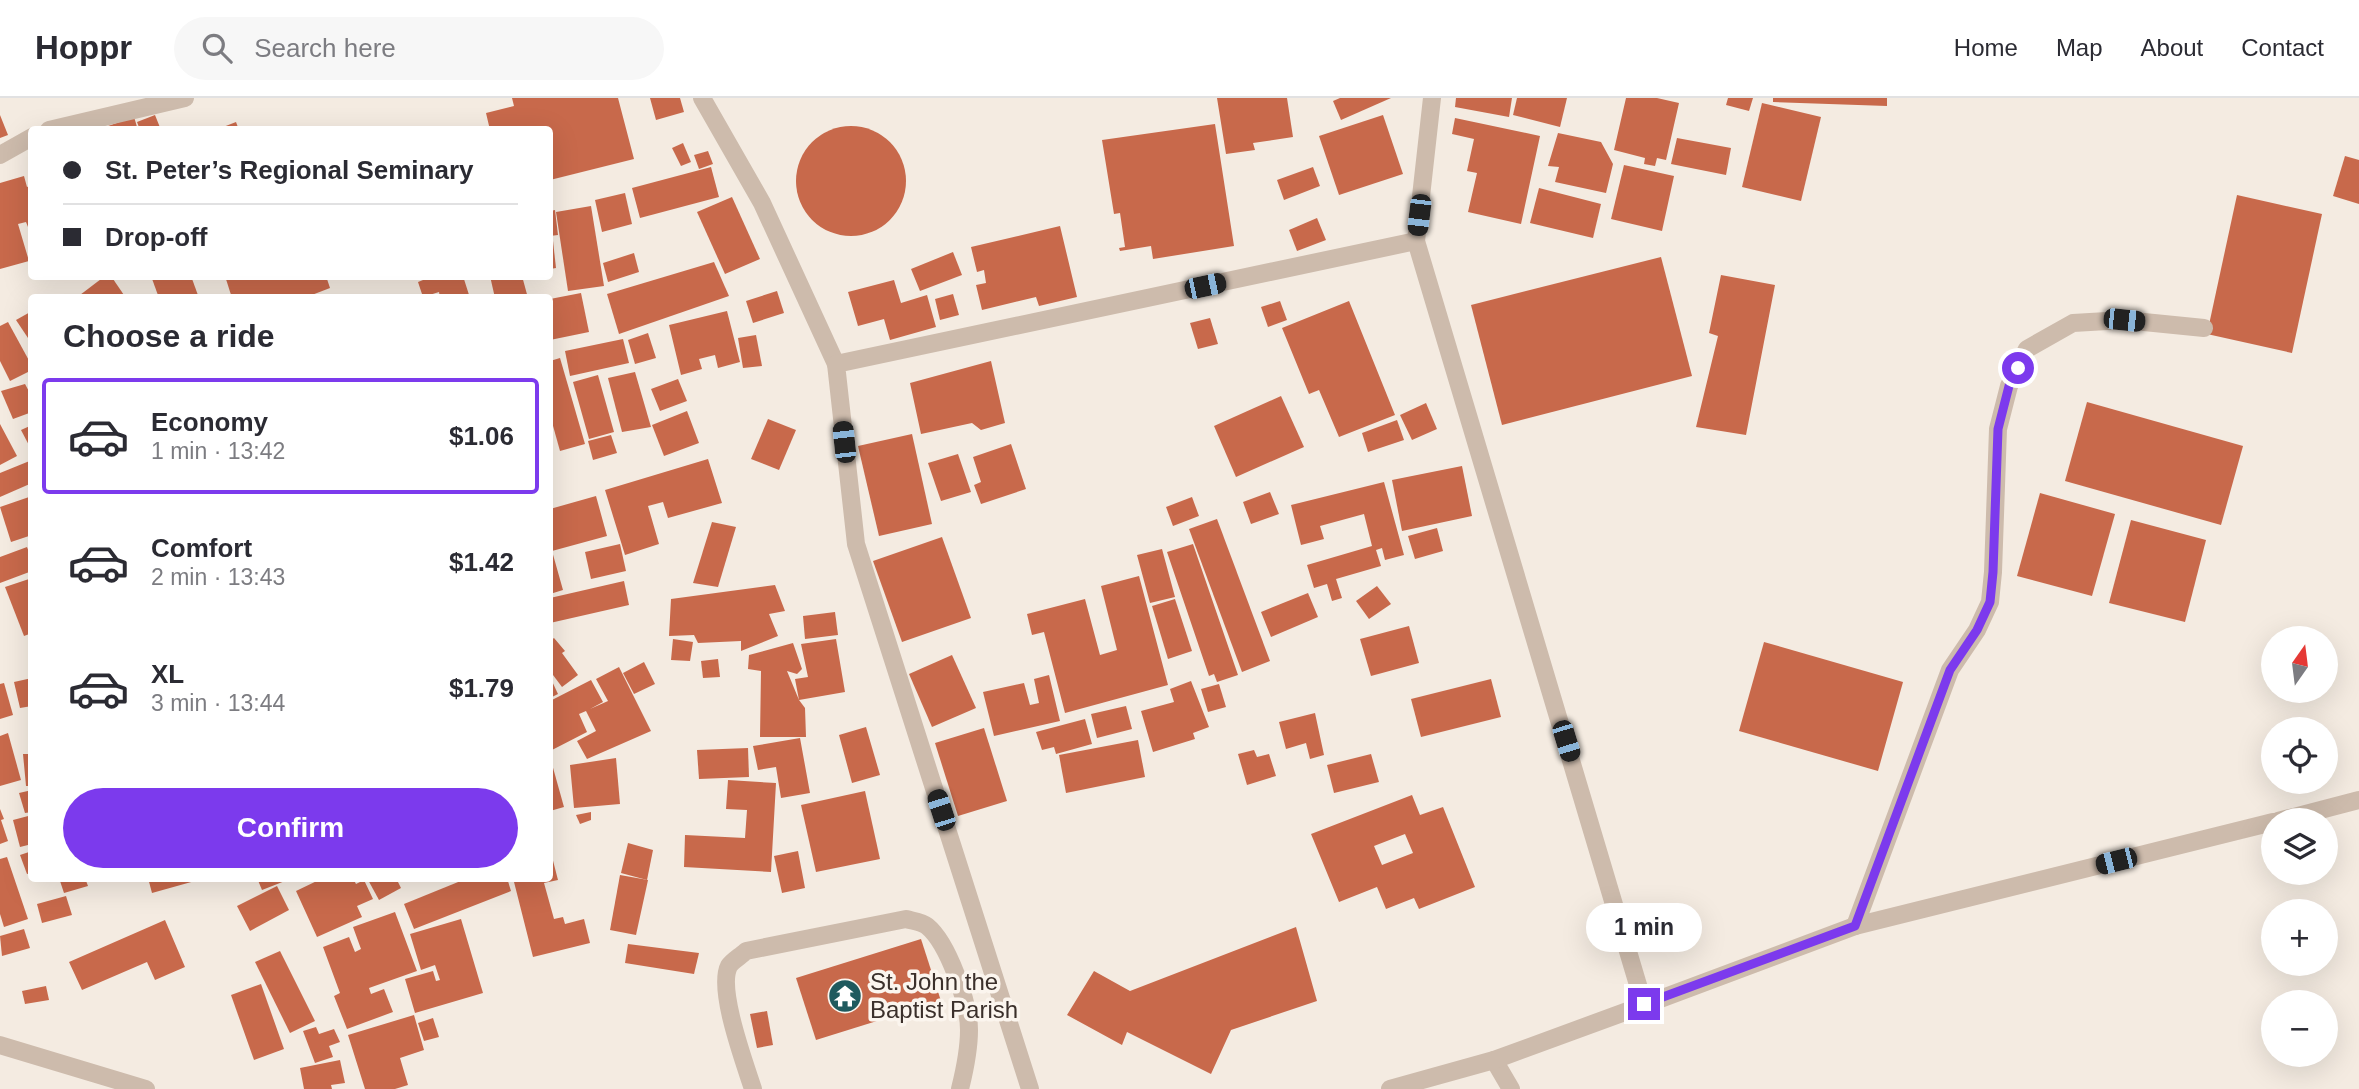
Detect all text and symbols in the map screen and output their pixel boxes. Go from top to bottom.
search box [174,17,664,80]
text: Hoppr [35,29,132,66]
icon: search [198,29,236,67]
text: Search here [254,33,396,63]
text: Home [1954,34,2018,61]
text: Map [2056,34,2103,61]
text: About [2141,34,2203,61]
text: Contact [2241,34,2324,61]
text: St. Peter’s Regional Seminary [105,155,473,185]
car [1407,193,1432,237]
text: Drop-off [105,222,208,252]
car [1183,271,1228,301]
car [2103,307,2146,333]
text: Choose a ride [63,318,275,354]
route start [2002,352,2034,384]
icon: car [67,405,130,468]
text: Economy [151,407,268,437]
car [832,420,857,464]
text: $1.06 [449,421,514,451]
text: 1 min · 13:42 [151,438,285,464]
icon: car [67,531,130,594]
text: Comfort [151,533,252,563]
text: $1.42 [449,547,514,577]
text: 2 min · 13:43 [151,564,285,590]
north arrow [2261,626,2338,704]
map controls [2261,626,2338,1067]
icon: car [67,657,130,720]
text: XL [151,659,184,689]
text: $1.79 [449,673,514,703]
text: 3 min · 13:44 [151,690,285,716]
button: locate [2261,717,2338,794]
car [1550,718,1583,764]
car [925,787,958,833]
button: Confirm [63,788,518,868]
button: layers [2261,808,2338,885]
car [2094,846,2139,876]
button: + [2261,899,2338,976]
callout: 1 min [1586,902,1702,951]
text: 1 min [1614,914,1674,940]
place label: St. John the Baptist Parish [870,968,1018,1023]
temple icon: St. John the Baptist Parish [826,977,864,1015]
route end [1628,988,1660,1020]
button: − [2261,990,2338,1067]

